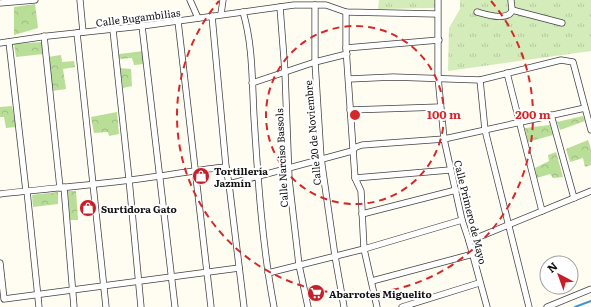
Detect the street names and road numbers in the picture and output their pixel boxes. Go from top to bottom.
street label: Calle Bugambilias [95,4,182,30]
street label: Calle 20 de Noviembre [300,80,324,186]
street label: Calle Narciso Bassols [271,108,291,208]
street label: Calle Primero de Mayo [451,158,491,266]

